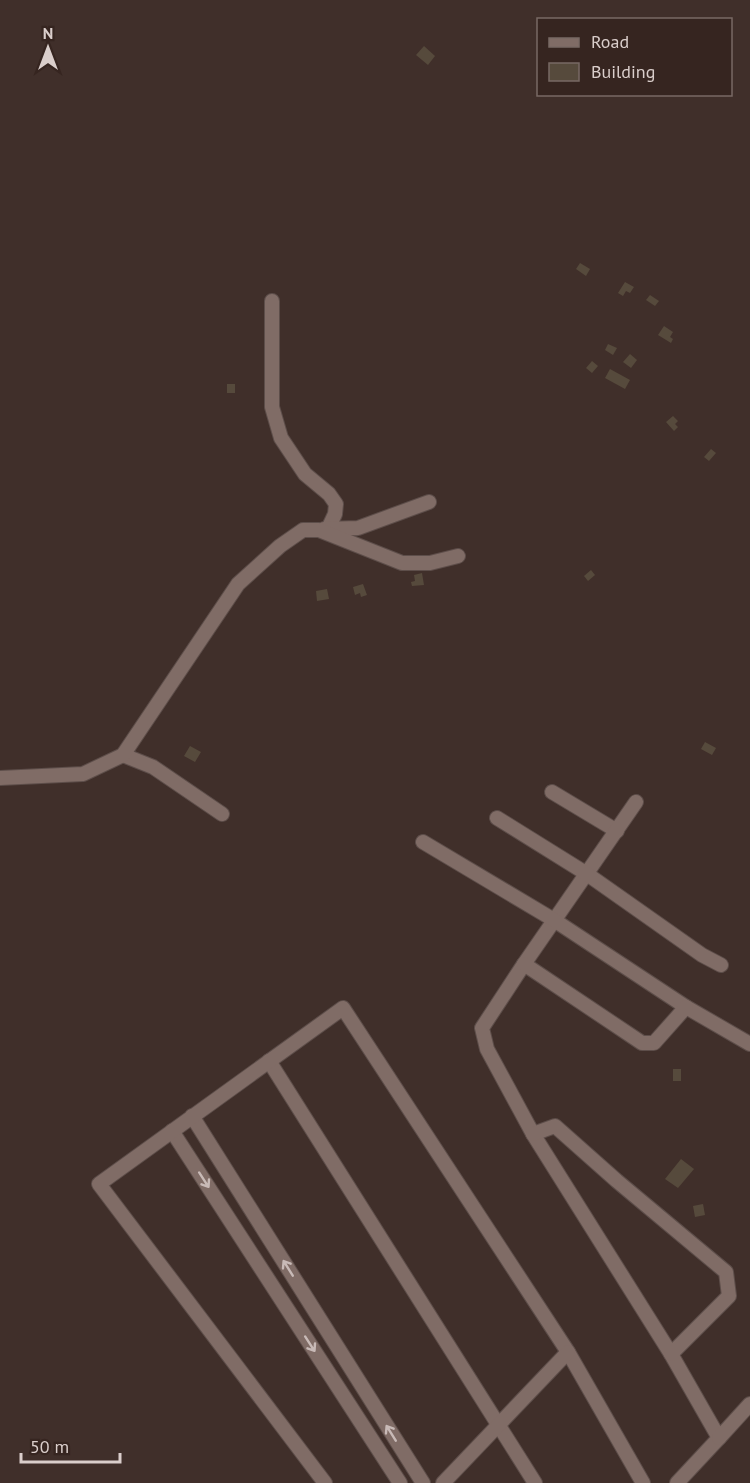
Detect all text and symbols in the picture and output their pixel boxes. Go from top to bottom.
north arrow [18,18,78,78]
legend [537,18,732,96]
text: N [43,23,53,43]
text: Road [591,30,629,53]
text: Building [591,60,655,83]
one-way arrow [198,1171,210,1188]
one-way arrow [281,1260,293,1277]
one-way arrow [304,1335,316,1351]
one-way arrow [385,1425,398,1442]
scale bar [21,1426,120,1464]
text: 50 m [30,1435,69,1458]

